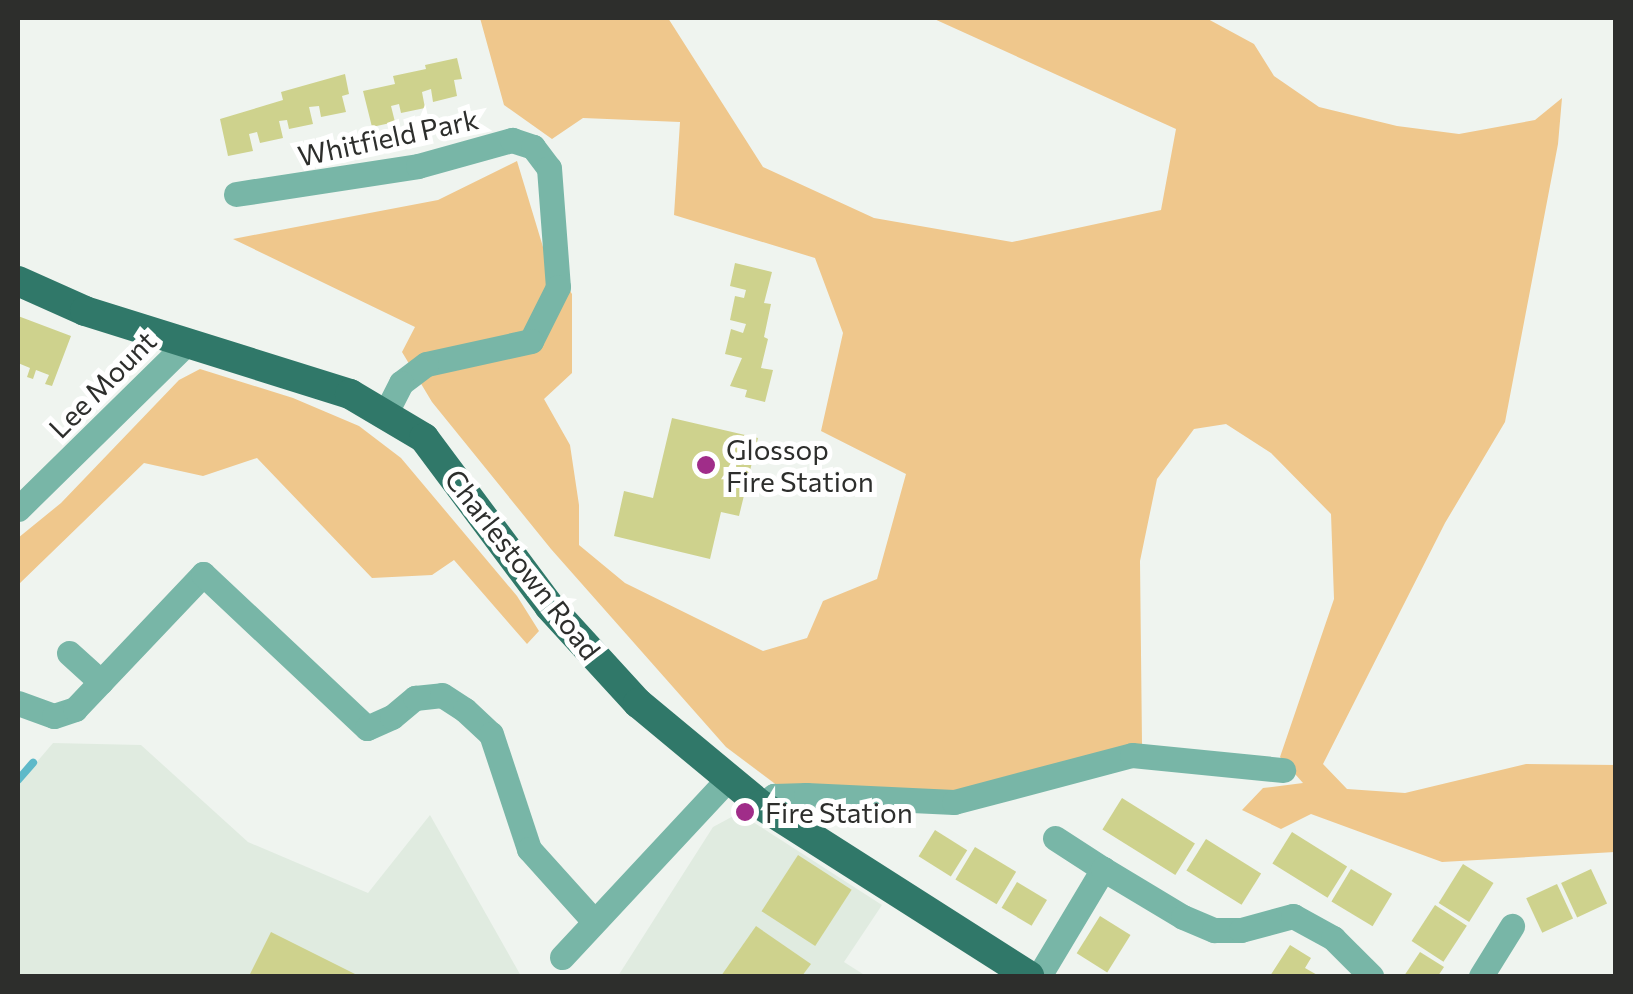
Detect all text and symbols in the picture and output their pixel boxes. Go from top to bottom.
street label: Whitfield Park [295,101,481,173]
street label: Lee Mount [41,323,163,445]
place label: Glossop Fire Station [726,432,874,498]
marker: Glossop Fire Station [695,454,717,476]
street label: Charlestown Road [438,462,608,666]
place label: Fire Station [765,795,913,829]
marker: Fire Station [734,801,756,823]

